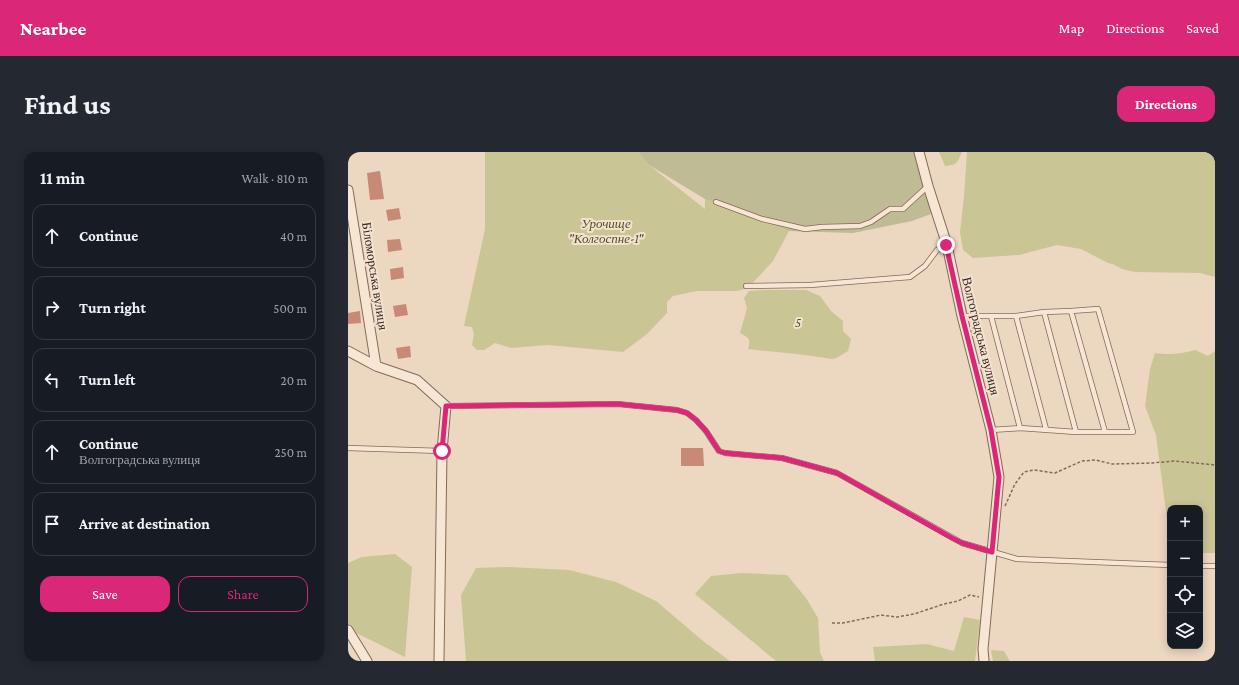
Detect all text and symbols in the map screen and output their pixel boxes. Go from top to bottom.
text: Nearbee [20,18,86,39]
text: Map [1059,20,1084,36]
text: Directions [1106,20,1164,36]
text: Saved [1186,20,1219,36]
button: Directions [1117,86,1215,122]
text: Find us [24,89,111,120]
text: 11 min [40,169,85,188]
text: Walk · 810 m [241,171,308,186]
park label: Урочище "Колгоспне-1" [569,216,644,246]
street label: Біломорська вулиця [359,221,391,331]
icon: ahead [41,225,63,247]
text: Continue [79,228,138,244]
text: 40 m [280,229,307,244]
route end [937,236,955,254]
street label: Волгоградська вулиця [959,275,1003,397]
icon: right [41,297,63,319]
text: Turn right [79,300,146,316]
text: 500 m [273,301,307,316]
park label: 5 [795,315,802,330]
icon: left [41,369,63,391]
text: Turn left [79,372,135,388]
text: 20 m [281,373,307,388]
text: Continue [79,436,138,452]
icon: ahead [41,441,63,463]
route start [433,442,451,460]
text: 250 m [274,445,307,460]
text: Волгоградська вулиця [79,452,200,467]
map controls [1167,505,1203,649]
button: + [1167,505,1203,541]
icon: arrive [41,513,63,535]
text: Arrive at destination [79,516,210,532]
button: − [1167,541,1203,577]
button: Save [40,576,170,612]
button: Share [178,576,308,612]
button: locate [1167,577,1203,613]
button: layers [1167,613,1203,649]

